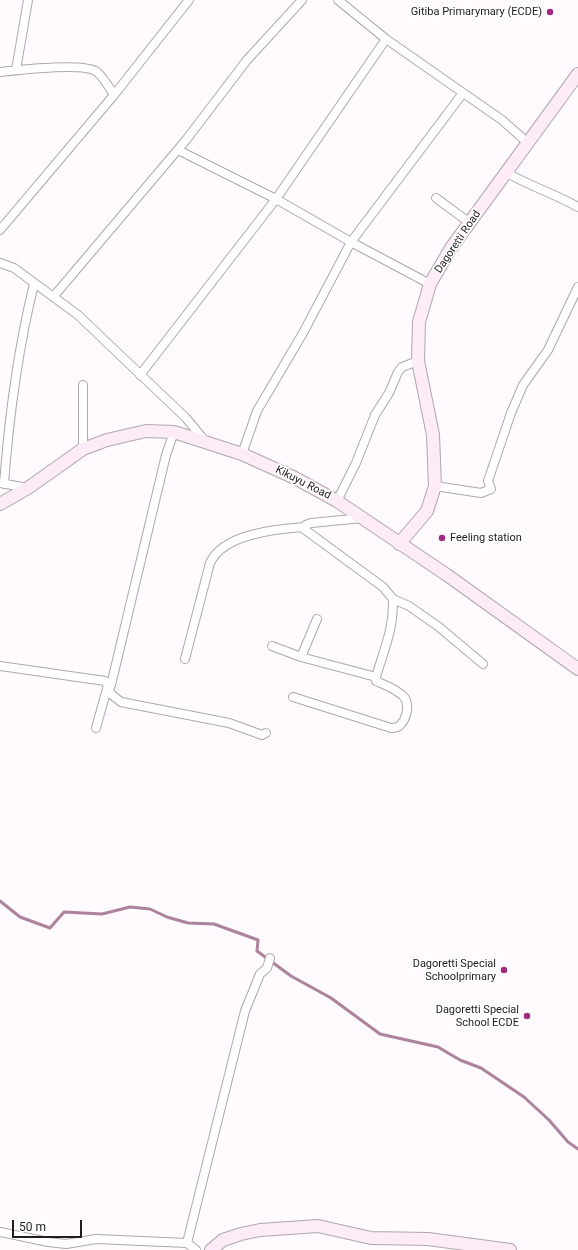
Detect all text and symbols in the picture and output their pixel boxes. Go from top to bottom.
place label: Gitiba Primarymary (ECDE) [411,5,542,19]
marker: Gitiba Primarymary (ECDE) [545,7,555,17]
street label: Dagoretti Road [432,208,484,276]
street label: Kikuyu Road [273,463,333,503]
place label: Feeling station [450,531,522,545]
marker: Feeling station [437,533,447,543]
place label: Dagoretti Special Schoolprimary [413,957,496,983]
marker: Dagoretti Special Schoolprimary [499,965,509,975]
place label: Dagoretti Special School ECDE [436,1003,519,1029]
marker: Dagoretti Special School ECDE [522,1011,532,1021]
scale bar [14,1212,84,1238]
text: 50 m [19,1220,46,1234]

